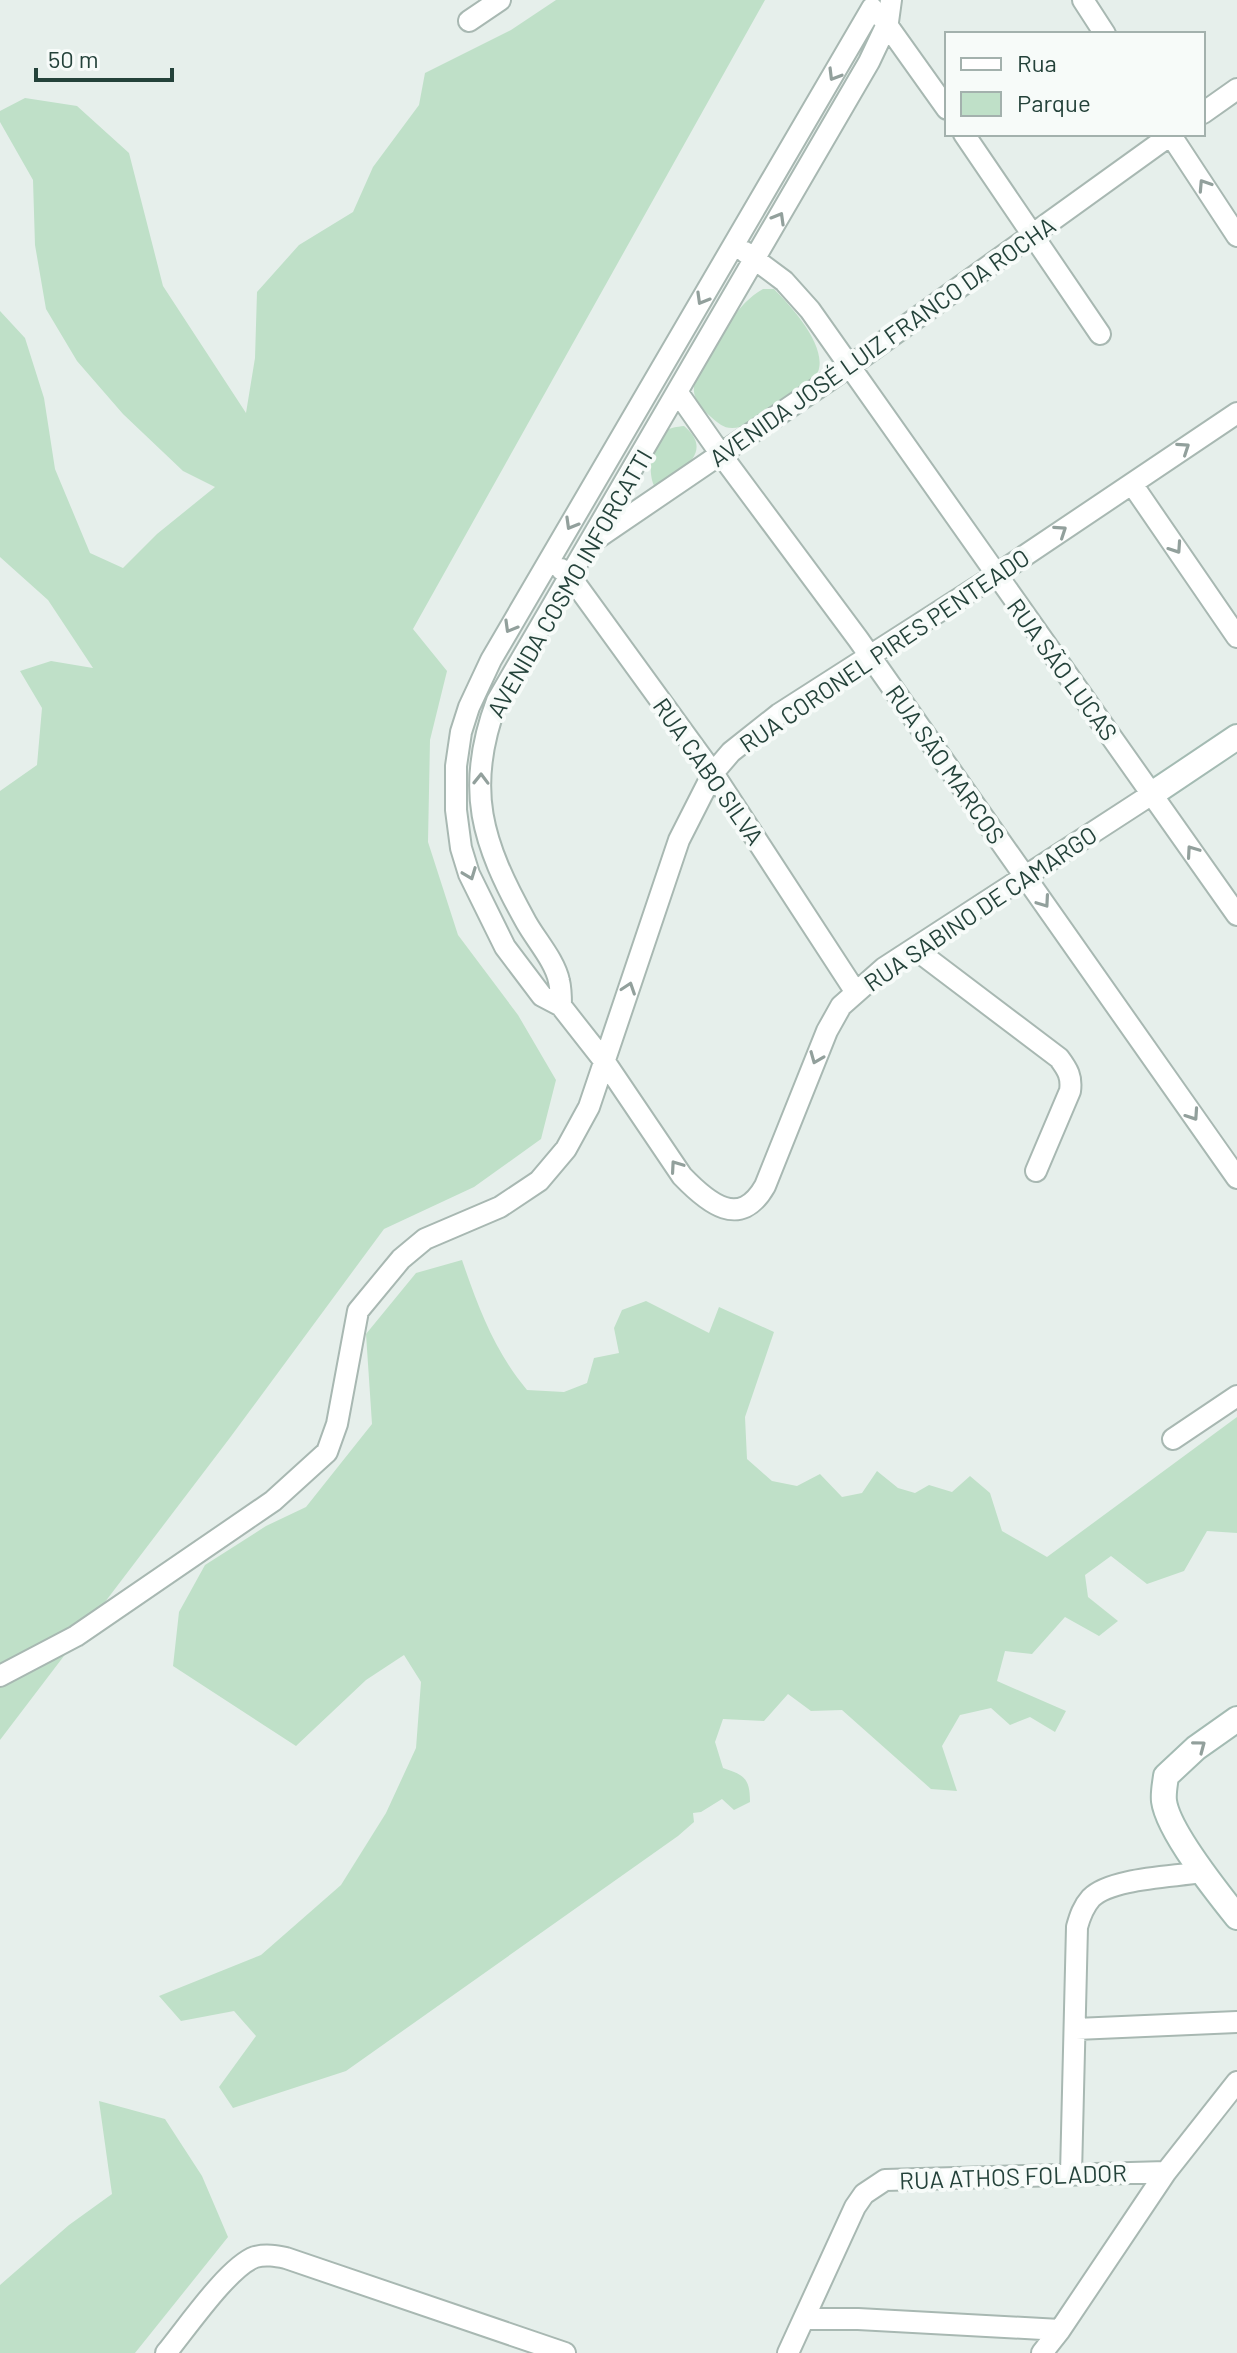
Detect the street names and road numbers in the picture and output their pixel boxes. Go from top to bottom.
street label: AVENIDA JOSÉ LUIZ FRANCO DA ROCHA [703,210,1061,472]
street label: AVENIDA COSMO INFORCATTI [480,444,658,722]
street label: RUA CORONEL PIRES PENTEADO [734,542,1034,758]
street label: RUA SÃO LUCAS [1002,592,1124,746]
street label: RUA SÃO MARCOS [880,679,1012,849]
street label: RUA CABO SILVA [648,692,770,850]
street label: RUA SABINO DE CAMARGO [858,819,1102,997]
street label: RUA ATHOS FOLADOR [899,2158,1127,2194]

